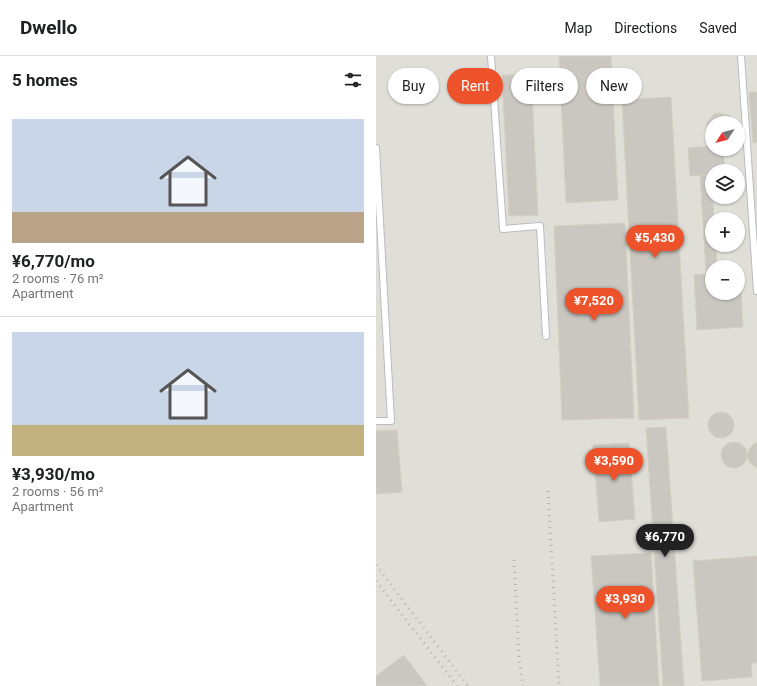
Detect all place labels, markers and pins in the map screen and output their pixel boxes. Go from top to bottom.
pin: ¥5,430 [622,225,688,259]
pin: ¥7,520 [561,288,627,322]
pin: ¥3,590 [581,448,647,482]
pin: ¥6,770 [632,524,698,558]
pin: ¥3,930 [592,586,658,620]

